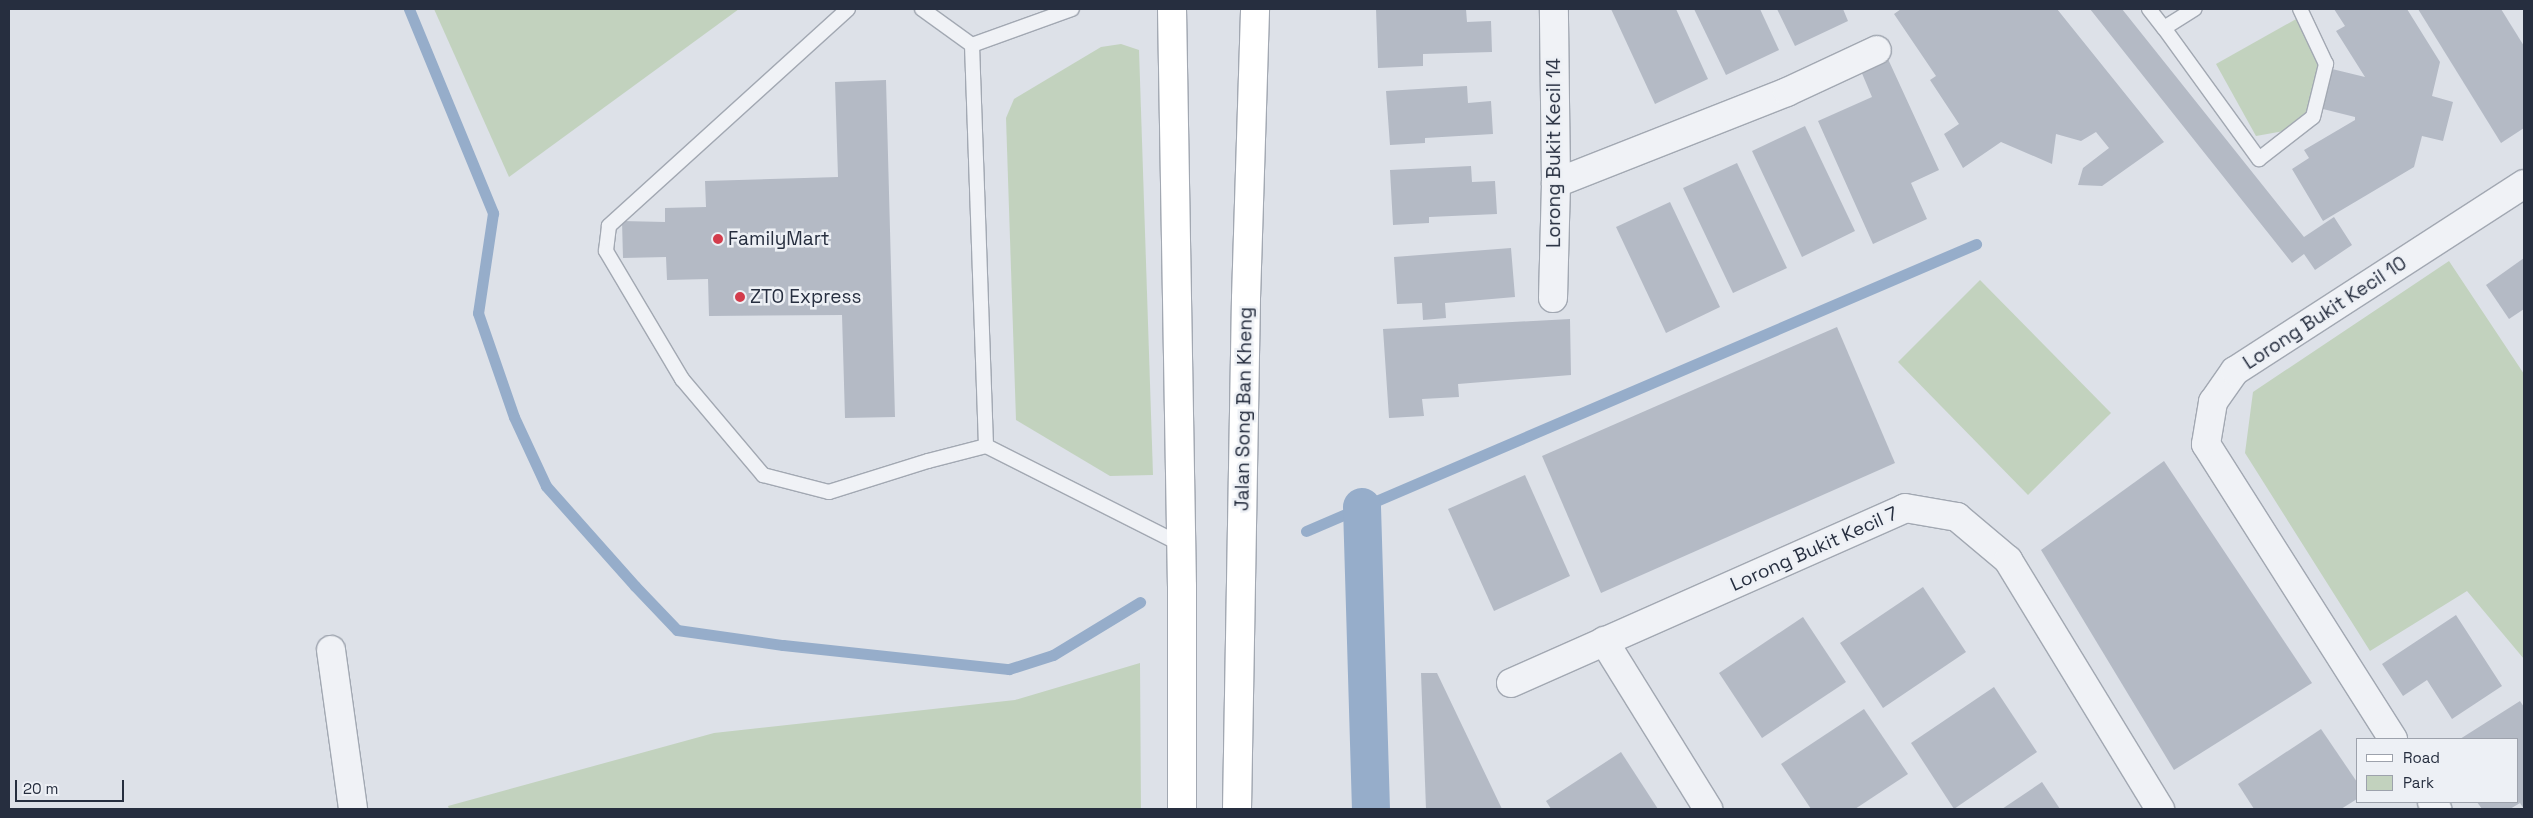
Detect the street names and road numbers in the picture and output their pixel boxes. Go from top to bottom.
street label: Lorong Bukit Kecil 14 [1543,58,1565,248]
street label: Lorong Bukit Kecil 10 [2239,252,2411,374]
street label: Jalan Song Ban Kheng [1231,307,1257,511]
street label: Lorong Bukit Kecil 7 [1727,502,1901,596]

